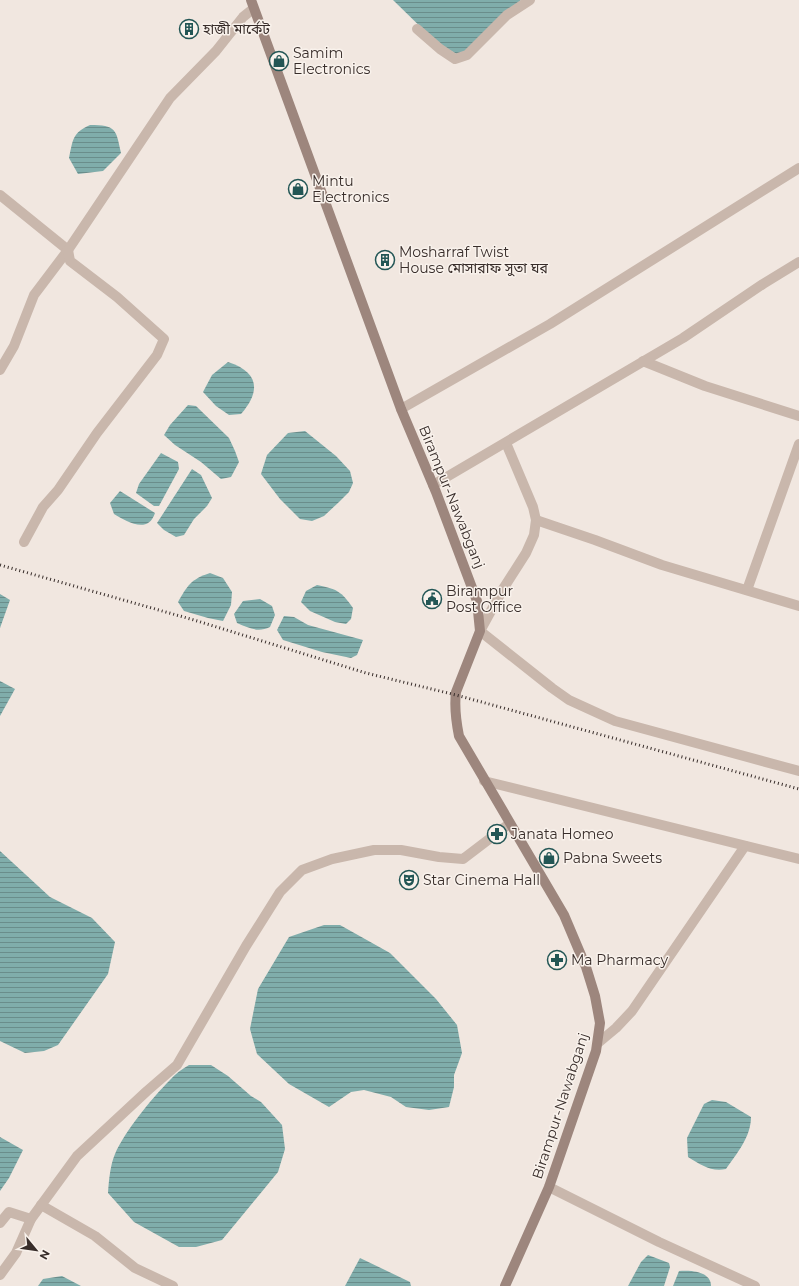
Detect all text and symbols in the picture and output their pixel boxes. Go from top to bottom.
building icon: হাজী মার্কেট [178,18,200,40]
place label: হাজী মার্কেট [202,20,270,38]
place label: Samim Electronics [293,44,371,78]
shop icon: Samim Electronics [268,50,290,72]
place label: Mintu Electronics [312,172,390,206]
shop icon: Mintu Electronics [287,178,309,200]
place label: Mosharraf Twist House মোসারাফ সুতা ঘর [399,243,548,277]
building icon: Mosharraf Twist House মোসারাফ সুতা ঘর [374,249,396,271]
street label: Birampur-Nawabganj [415,423,489,571]
place label: Birampur Post Office [446,582,522,616]
public building icon: Birampur Post Office [421,588,443,610]
pharmacy icon: Janata Homeo [486,823,508,845]
place label: Janata Homeo [510,825,614,843]
shop icon: Pabna Sweets [538,847,560,869]
place label: Pabna Sweets [563,849,662,867]
theatre icon: Star Cinema Hall [398,869,420,891]
place label: Star Cinema Hall [423,871,540,889]
pharmacy icon: Ma Pharmacy [546,949,568,971]
place label: Ma Pharmacy [571,951,669,969]
street label: Birampur-Nawabganj [528,1031,592,1181]
north arrow [16,1230,56,1270]
text: N [36,1248,53,1262]

